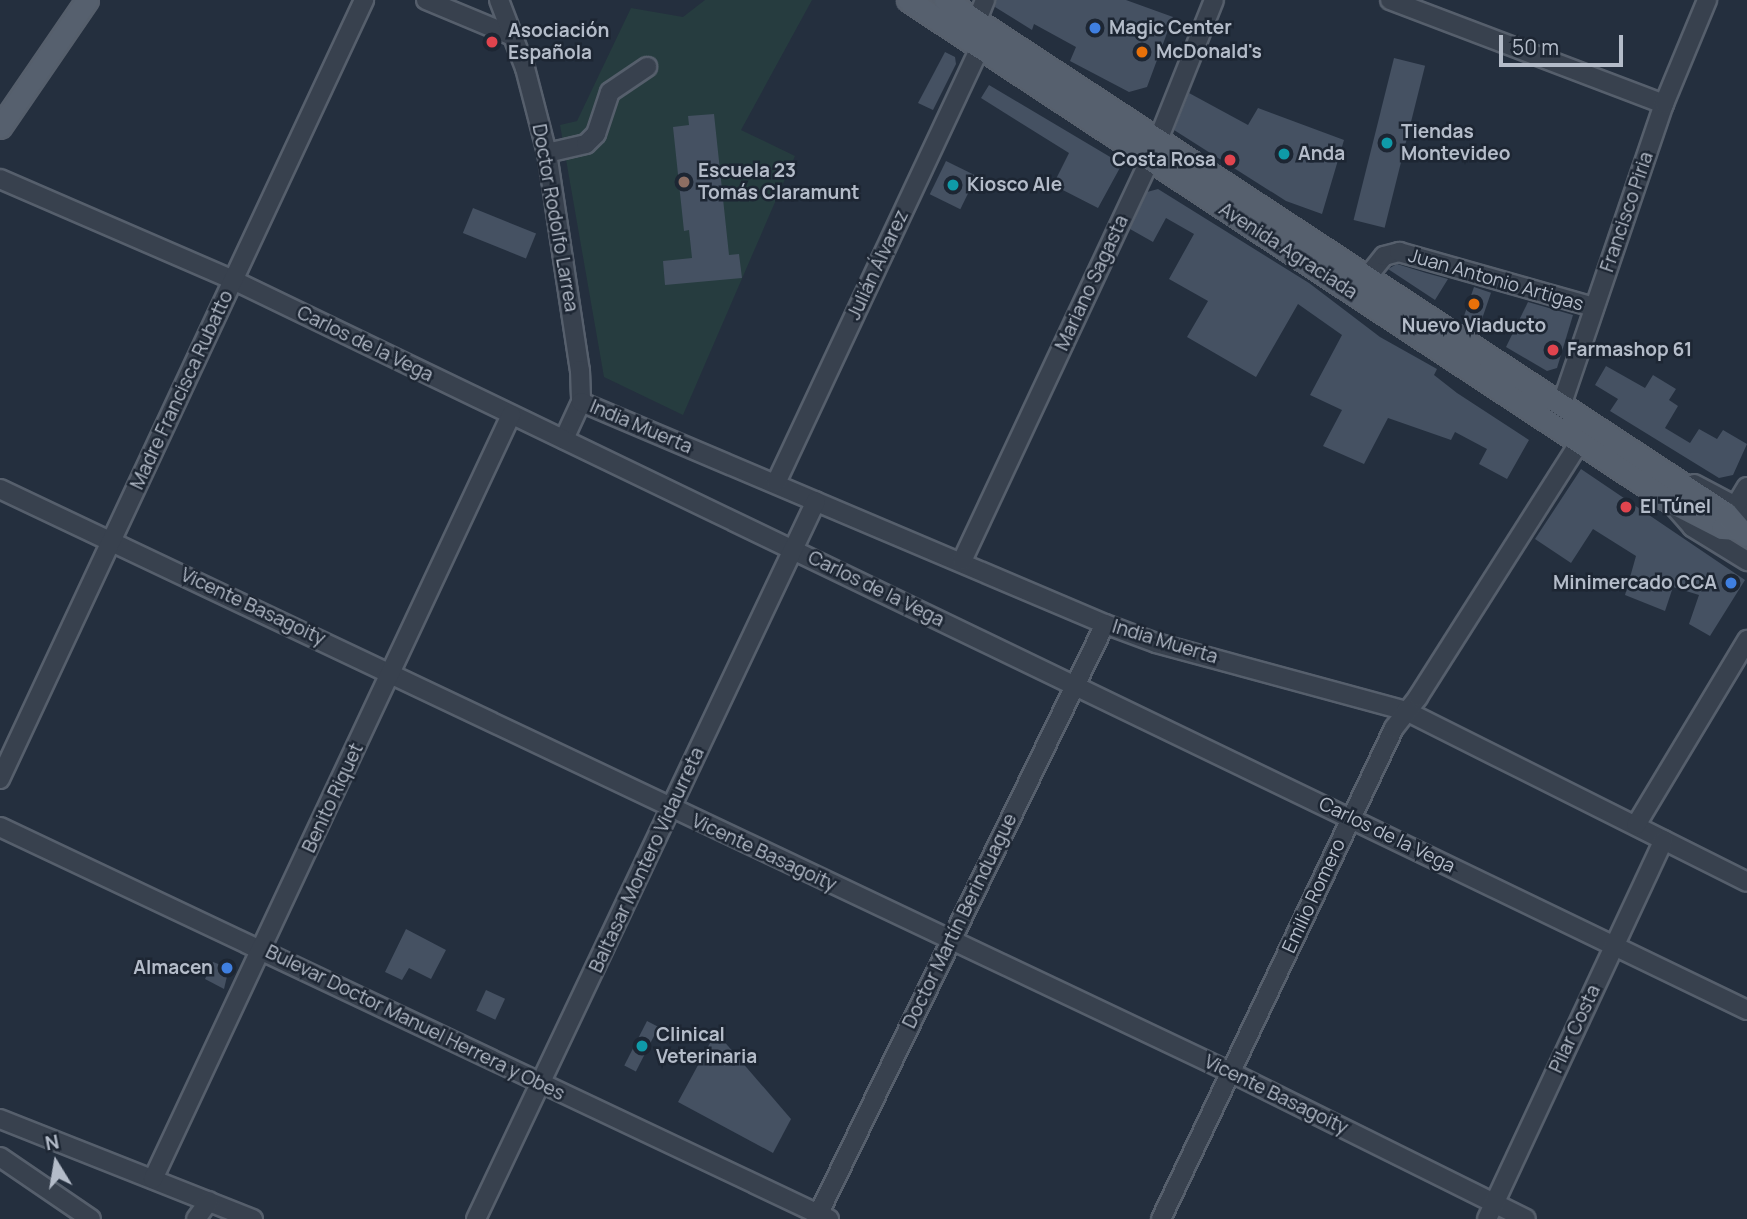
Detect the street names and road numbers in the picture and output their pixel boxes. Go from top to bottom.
street label: Doctor Rodolfo Larrea [527,122,583,314]
street label: Francisco Piria [1596,149,1658,275]
street label: Avenida Agraciada [1215,198,1361,304]
street label: Julián Álvarez [843,206,913,324]
street label: Mariano Sagasta [1051,212,1133,354]
street label: Juan Antonio Artigas [1406,244,1586,316]
street label: Madre Francisca Rubatto [126,287,238,493]
street label: Carlos de la Vega [293,301,437,387]
street label: India Muerta [586,395,696,459]
street label: Carlos de la Vega [804,546,948,632]
street label: Vicente Basagoity [177,563,329,651]
street label: India Muerta [1110,615,1220,669]
street label: Benito Riquet [298,740,368,856]
street label: Baltasar Montero Vidaurreta [585,744,709,976]
street label: Carlos de la Vega [1315,792,1459,878]
street label: Vicente Basagoity [688,809,840,897]
street label: Doctor Martín Berinduague [898,810,1022,1032]
street label: Emilio Romero [1278,835,1350,957]
street label: Bulevar Doctor Manuel Herrera y Obes [262,940,568,1106]
street label: Pilar Costa [1545,981,1605,1077]
street label: Vicente Basagoity [1200,1050,1352,1140]

